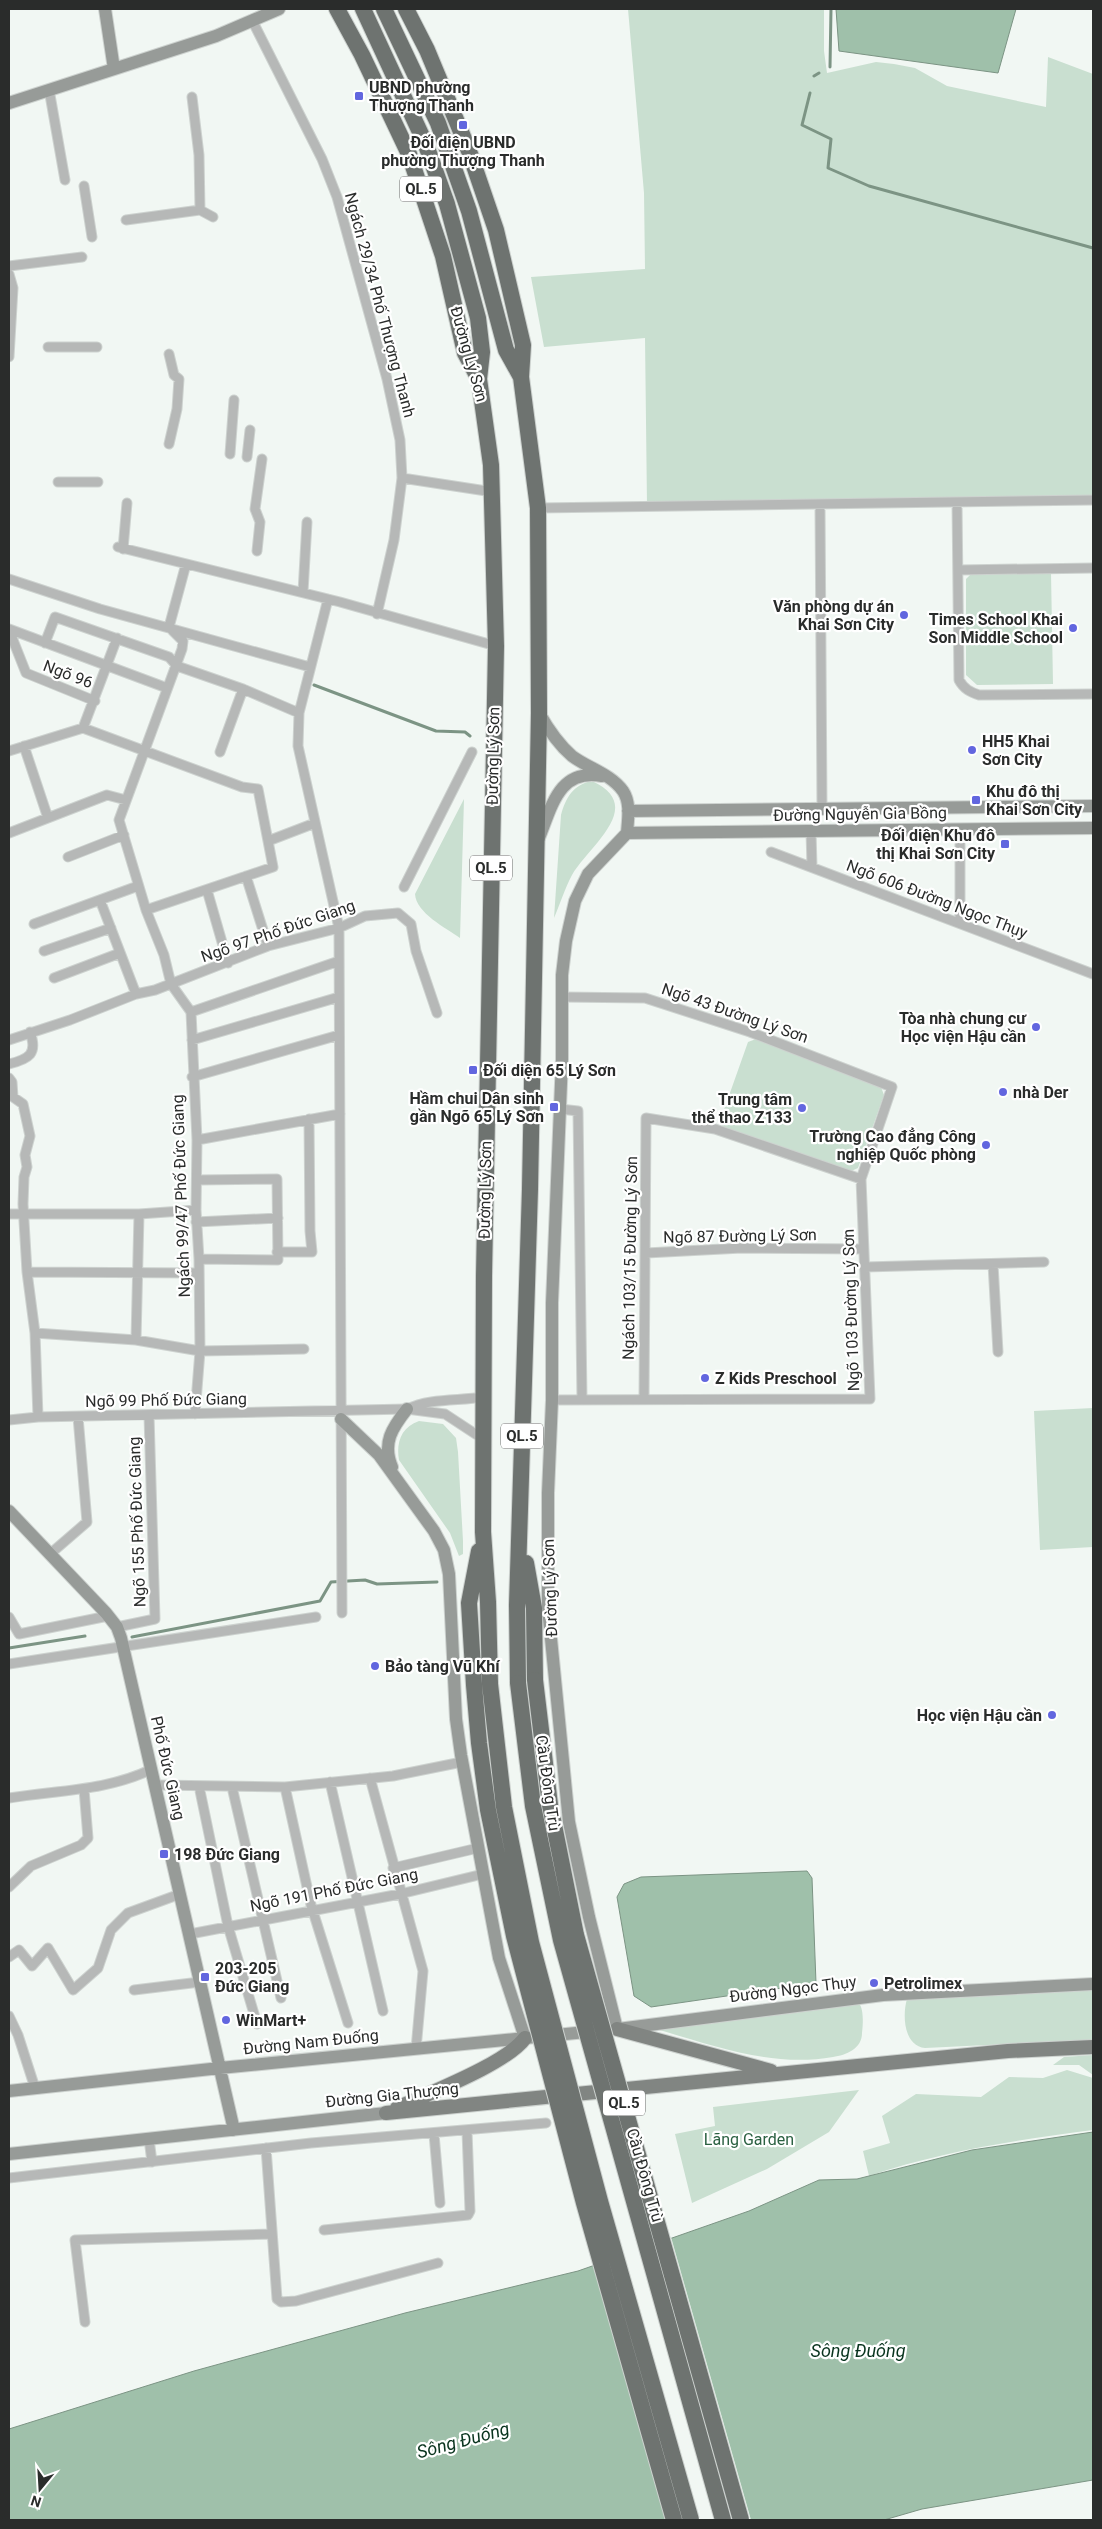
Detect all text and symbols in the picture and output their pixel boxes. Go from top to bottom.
place label: UBND phường Thượng Thanh [369,78,474,115]
marker: UBND phường Thượng Thanh [353,90,365,102]
marker: Đối diện UBND phường Thượng Thanh [457,119,469,131]
place label: Đối diện UBND phường Thượng Thanh [381,133,545,170]
road number: QL.5 [400,176,442,202]
street label: Ngách 29/34 Phố Thượng Thanh [341,190,419,420]
street label: Đường Lý Sơn [446,304,492,404]
place label: Văn phòng dự án Khai Sơn City [773,597,895,634]
marker: Văn phòng dự án Khai Sơn City [898,609,910,621]
place label: Times School Khai Son Middle School [929,610,1063,647]
marker: Times School Khai Son Middle School [1067,622,1079,634]
street label: Ngõ 96 [41,656,95,692]
street label: Đường Lý Sơn [483,707,503,805]
place label: HH5 Khai Sơn City [982,732,1050,769]
marker: HH5 Khai Sơn City [966,744,978,756]
place label: Khu đô thị Khai Sơn City [986,782,1083,819]
marker: Khu đô thị Khai Sơn City [970,794,982,806]
street label: Đường Nguyễn Gia Bồng [773,803,947,825]
place label: Đối diện Khu đô thị Khai Sơn City [876,826,996,863]
marker: Đối diện Khu đô thị Khai Sơn City [999,838,1011,850]
road number: QL.5 [470,856,512,880]
street label: Ngõ 606 Đường Ngọc Thụy [844,856,1031,942]
street label: Ngõ 97 Phố Đức Giang [198,896,358,966]
street label: Ngõ 43 Đường Lý Sơn [659,979,811,1047]
place label: Tòa nhà chung cư Học viện Hậu cần [899,1009,1027,1046]
marker: Tòa nhà chung cư Học viện Hậu cần [1030,1021,1042,1033]
place label: Đối diện 65 Lý Sơn [483,1061,616,1080]
marker: Đối diện 65 Lý Sơn [467,1064,479,1076]
place label: nhà Der [1013,1083,1069,1102]
marker: nhà Der [997,1086,1009,1098]
place label: Hầm chui Dân sinh gần Ngõ 65 Lý Sơn [410,1089,544,1126]
place label: Trung tâm thể thao Z133 [692,1090,792,1127]
street label: Ngách 99/47 Phố Đức Giang [168,1094,194,1298]
marker: Hầm chui Dân sinh gần Ngõ 65 Lý Sơn [548,1101,560,1113]
marker: Trung tâm thể thao Z133 [796,1102,808,1114]
place label: Trường Cao đẳng Công nghiệp Quốc phòng [809,1127,976,1164]
marker: Trường Cao đẳng Công nghiệp Quốc phòng [980,1139,992,1151]
street label: Đường Lý Sơn [475,1141,495,1239]
street label: Ngách 103/15 Đường Lý Sơn [619,1156,641,1360]
street label: Ngõ 87 Đường Lý Sơn [663,1225,817,1247]
street label: Ngõ 103 Đường Lý Sơn [839,1228,863,1392]
place label: Z Kids Preschool [715,1369,837,1388]
marker: Z Kids Preschool [699,1372,711,1384]
street label: Ngõ 99 Phố Đức Giang [85,1389,247,1411]
road number: QL.5 [501,1424,543,1448]
street label: Ngõ 155 Phố Đức Giang [125,1436,149,1608]
street label: Đường Lý Sơn [539,1539,561,1637]
place label: Bảo tàng Vũ Khí [385,1657,501,1676]
marker: Bảo tàng Vũ Khí [369,1660,381,1672]
place label: Học viện Hậu cần [917,1706,1042,1725]
marker: Học viện Hậu cần [1046,1709,1058,1721]
street label: Phố Đức Giang [147,1714,189,1822]
street label: Cầu Đông Trù [532,1734,564,1832]
place label: 198 Đức Giang [174,1845,280,1864]
marker: 198 Đức Giang [158,1848,170,1860]
street label: Ngõ 191 Phố Đức Giang [248,1864,420,1916]
place label: 203-205 Đức Giang [215,1959,289,1996]
marker: 203-205 Đức Giang [199,1971,211,1983]
street label: Đường Ngọc Thụy [728,1972,858,2006]
place label: Petrolimex [884,1974,963,1993]
marker: Petrolimex [868,1977,880,1989]
place label: WinMart+ [236,2011,306,2030]
marker: WinMart+ [220,2014,232,2026]
street label: Đường Nam Đuống [242,2025,380,2059]
street label: Đường Gia Thượng [324,2079,460,2111]
road number: QL.5 [603,2090,645,2116]
street label: Cầu Đông Trù [623,2126,667,2224]
park label: Lãng Garden [704,2130,794,2149]
water label: Sông Đuống [811,2340,906,2361]
water label: Sông Đuống [414,2418,512,2462]
north arrow [15,2464,65,2514]
text: N [29,2492,43,2511]

